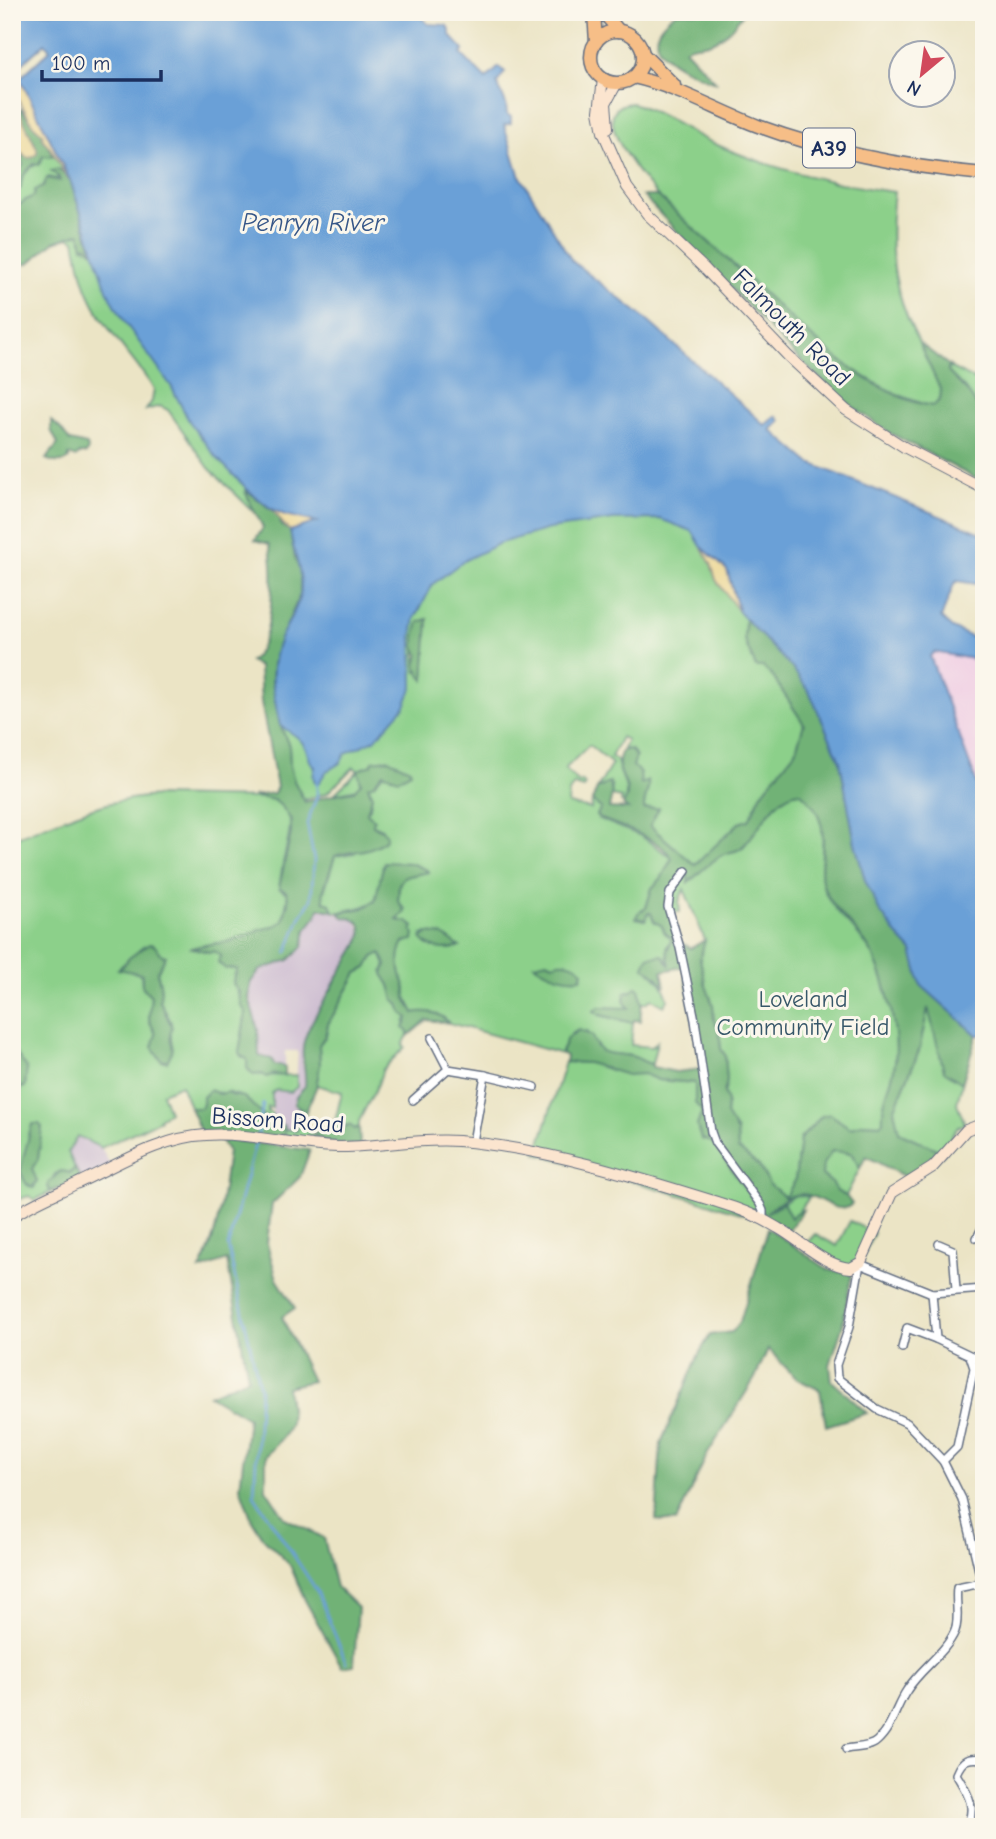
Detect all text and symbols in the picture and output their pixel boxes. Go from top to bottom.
scale bar [42,38,161,82]
north arrow [888,38,958,108]
text: 100 m [52,51,110,75]
text: N [903,75,925,101]
road number: A39 [803,128,855,168]
water label: Penryn River [242,208,386,238]
street label: Falmouth Road [727,262,857,392]
park label: Loveland Community Field [716,985,890,1041]
street label: Bissom Road [211,1101,345,1139]

